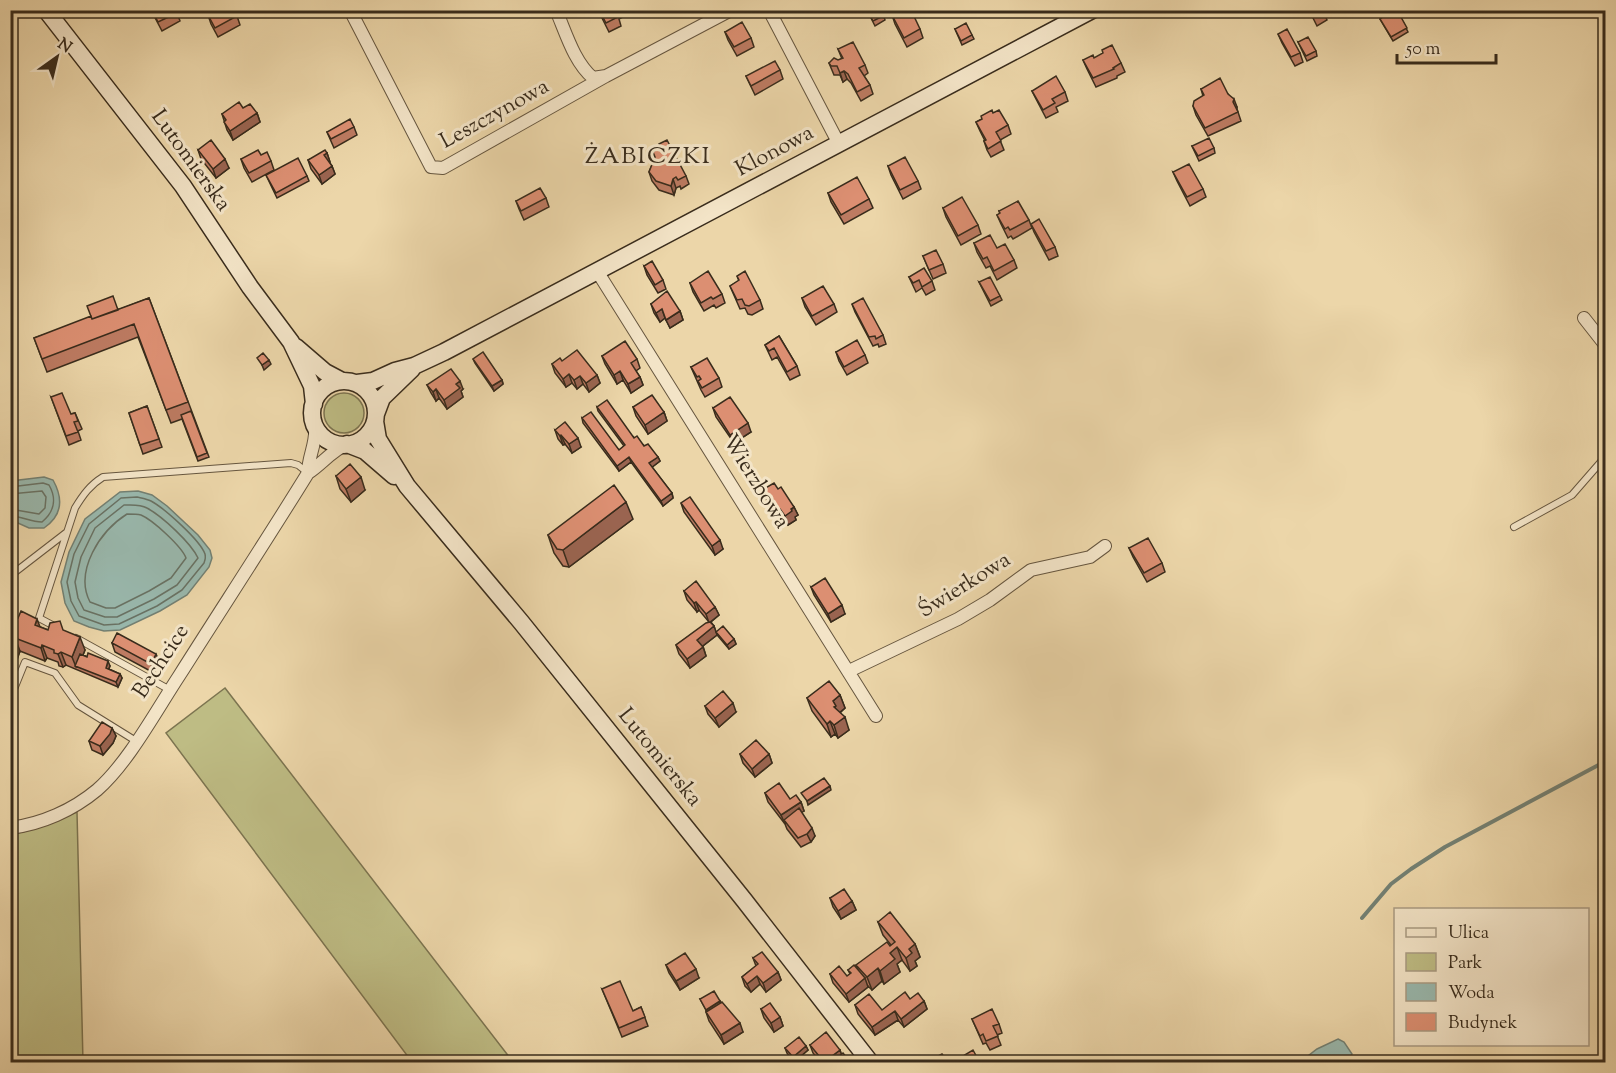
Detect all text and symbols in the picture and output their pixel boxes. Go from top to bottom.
north arrow [27,27,87,87]
scale bar [1397,27,1496,65]
text: N [52,34,76,60]
text: 50 m [1405,37,1441,63]
street label: Leszczynowa [435,72,555,158]
street label: Lutomierska [142,103,238,219]
street label: Klonowa [730,118,820,186]
district label: ŻABICZKI [585,140,711,174]
street label: Wierzbowa [713,429,797,535]
street label: Świerkowa [912,544,1017,627]
street label: Bechcice [126,619,198,705]
street label: Lutomierska [609,702,709,814]
legend [1394,908,1589,1046]
text: Ulica [1448,921,1489,947]
text: Park [1448,951,1483,977]
text: Woda [1448,981,1495,1007]
text: Budynek [1448,1011,1517,1037]

